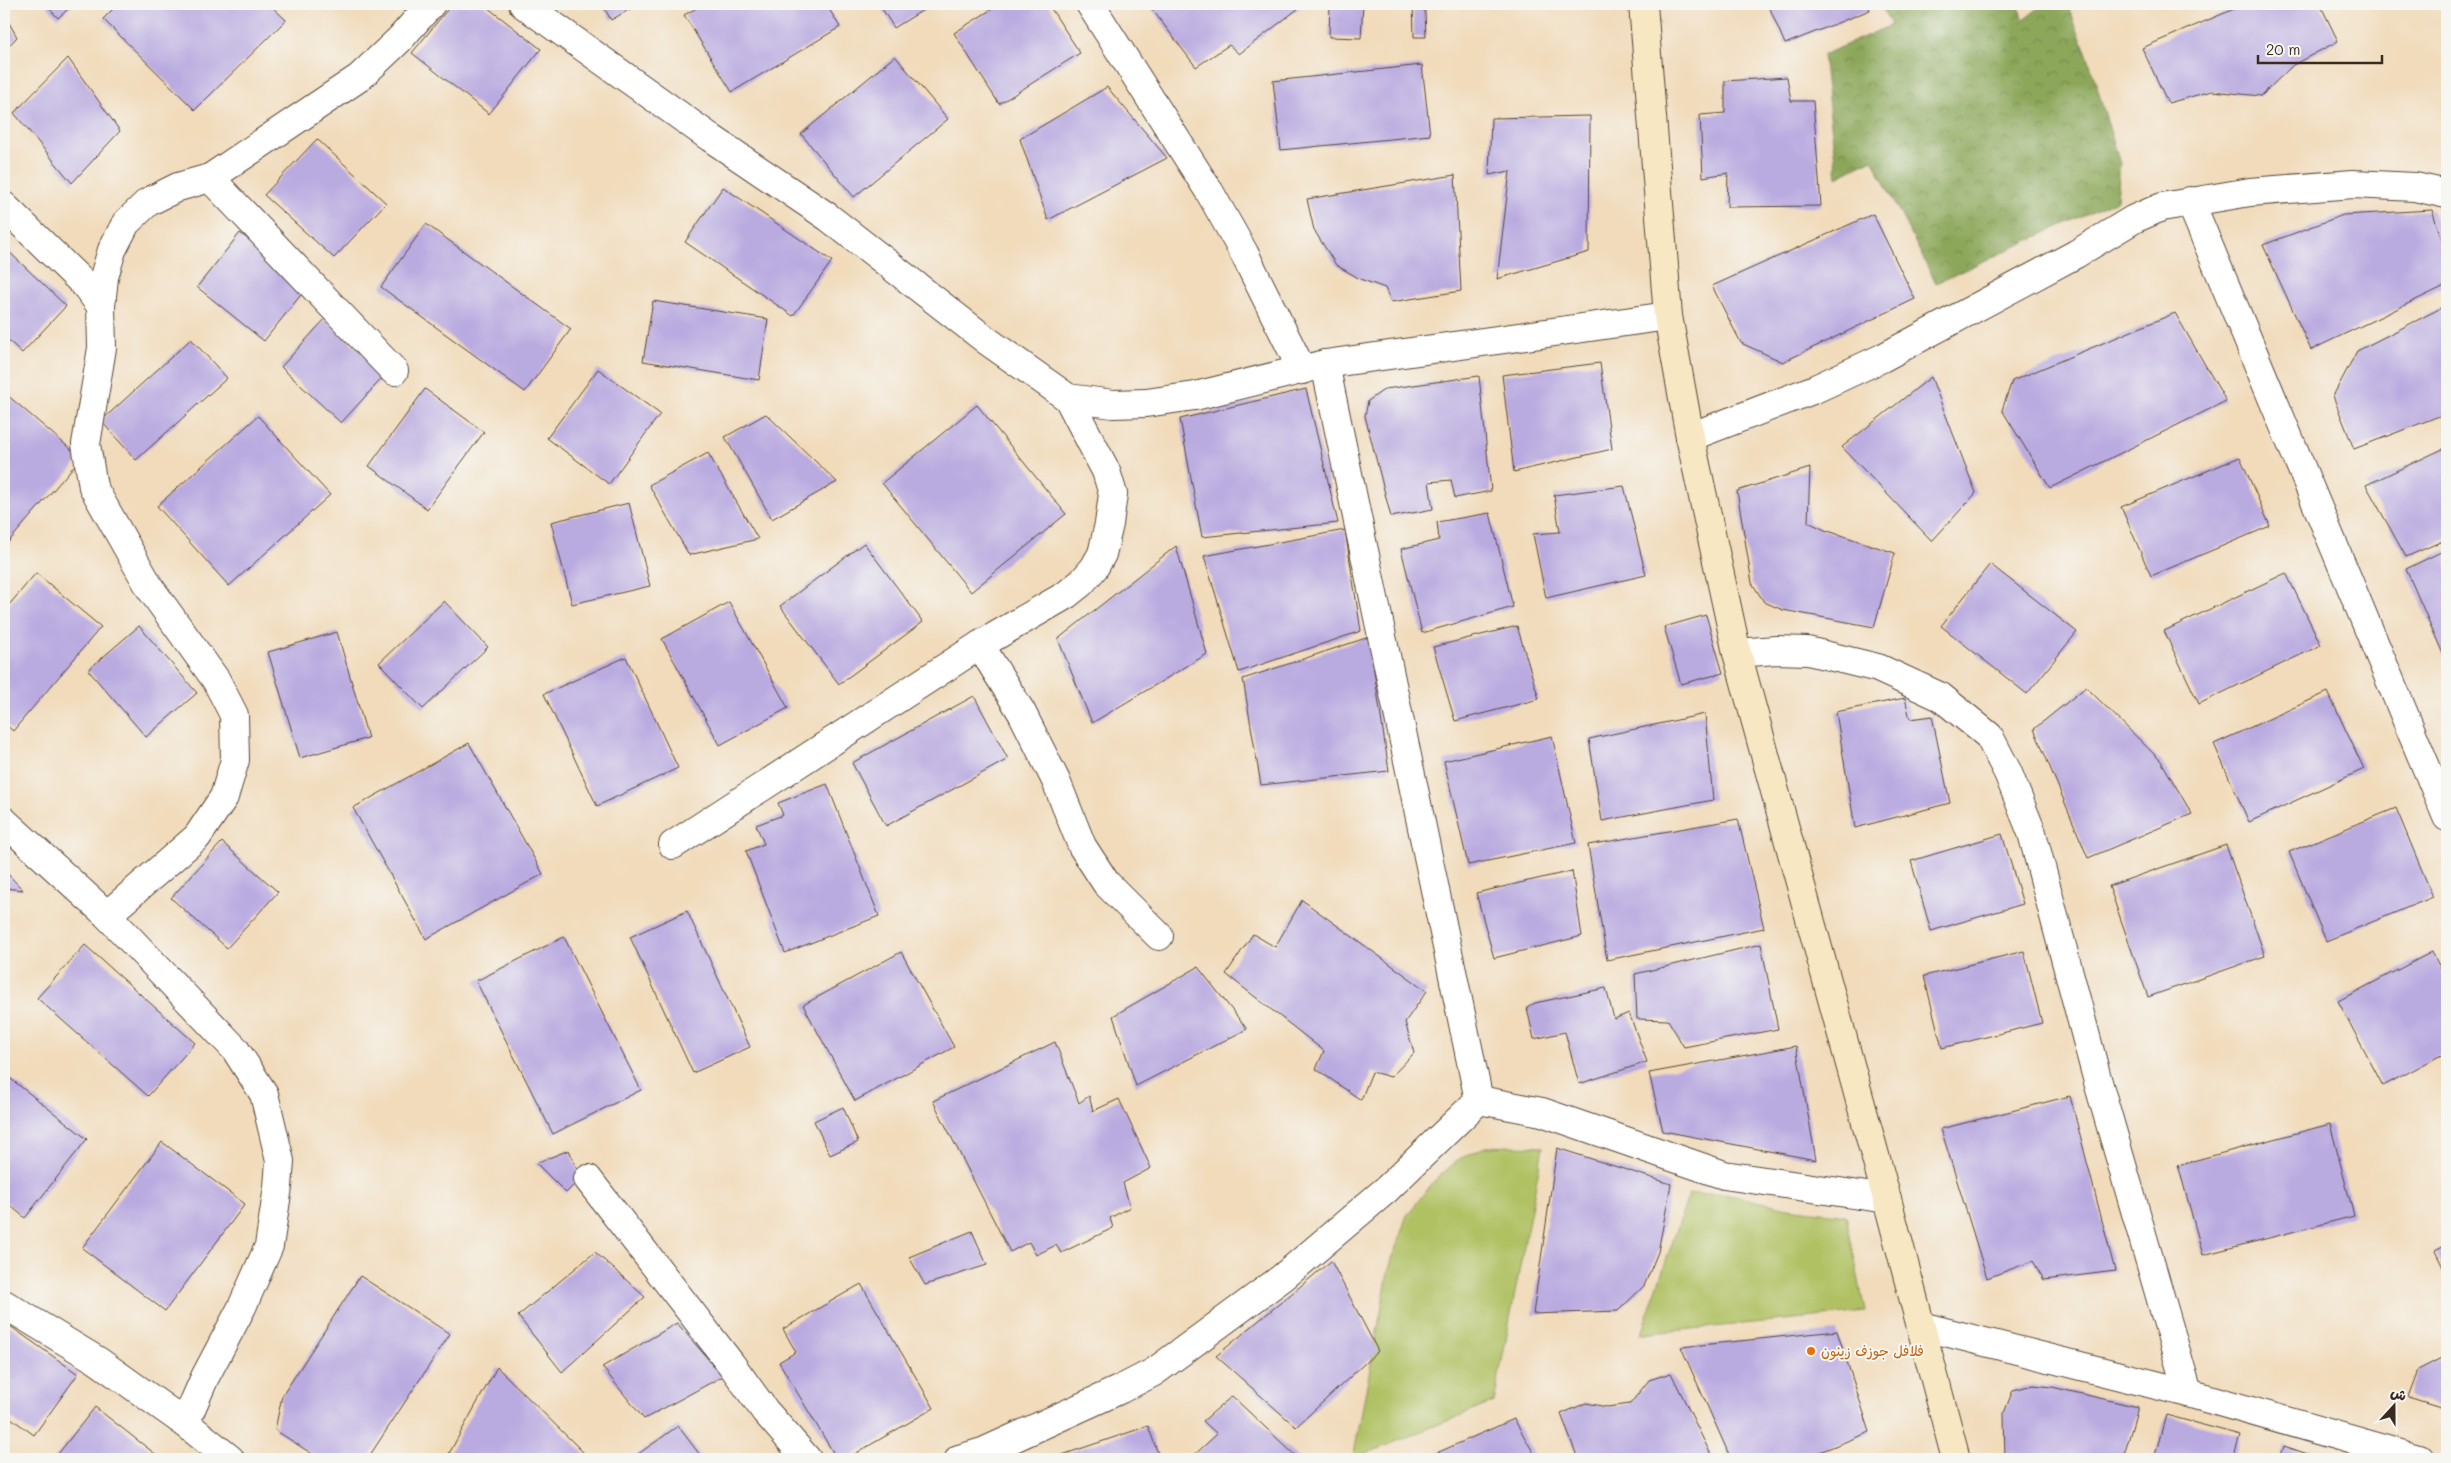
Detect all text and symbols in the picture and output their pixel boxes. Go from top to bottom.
scale bar [2258,32,2382,64]
text: 20 m [2266,39,2300,59]
place label: فلافل جوزف زينون [1821,1341,1924,1361]
marker: فلافل جوزف زينون [1805,1345,1817,1357]
north arrow [2368,1380,2418,1430]
text: ش [2388,1382,2409,1405]

